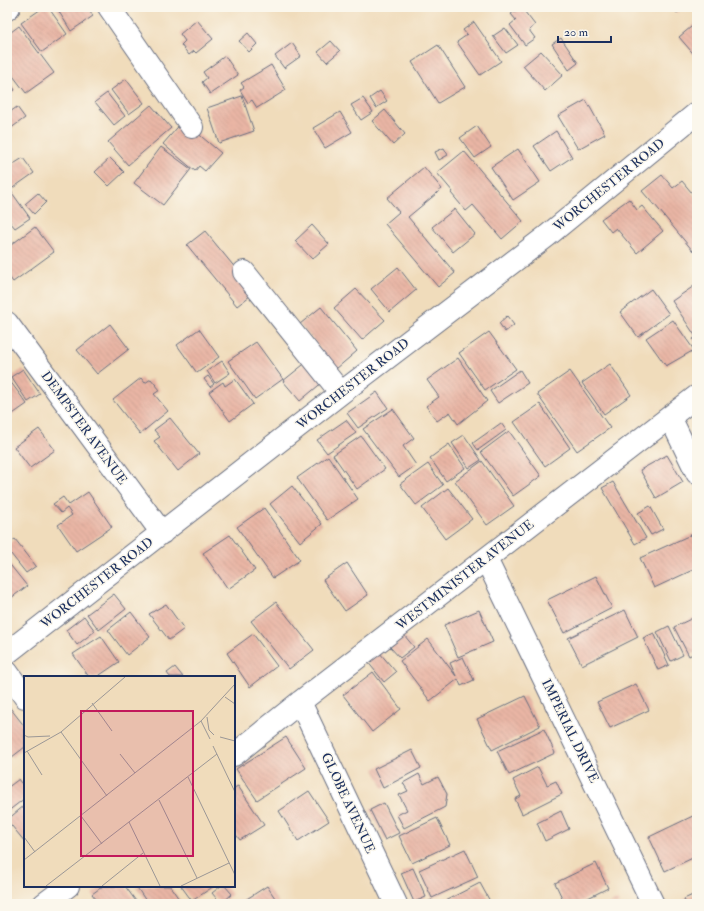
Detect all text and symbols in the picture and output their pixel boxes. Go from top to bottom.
scale bar [558,18,611,44]
text: 20 m [564,25,589,40]
street label: WORCHESTER ROAD [549,135,668,235]
street label: WORCHESTER ROAD [293,335,413,434]
street label: DEMPSTER AVENUE [38,368,130,488]
street label: WESTMINISTER AVENUE [392,516,537,634]
street label: WORCHESTER ROAD [37,534,157,633]
inset map [24,676,235,887]
street label: IMPERIAL DRIVE [538,677,602,785]
street label: GLOBE AVENUE [318,750,378,856]

